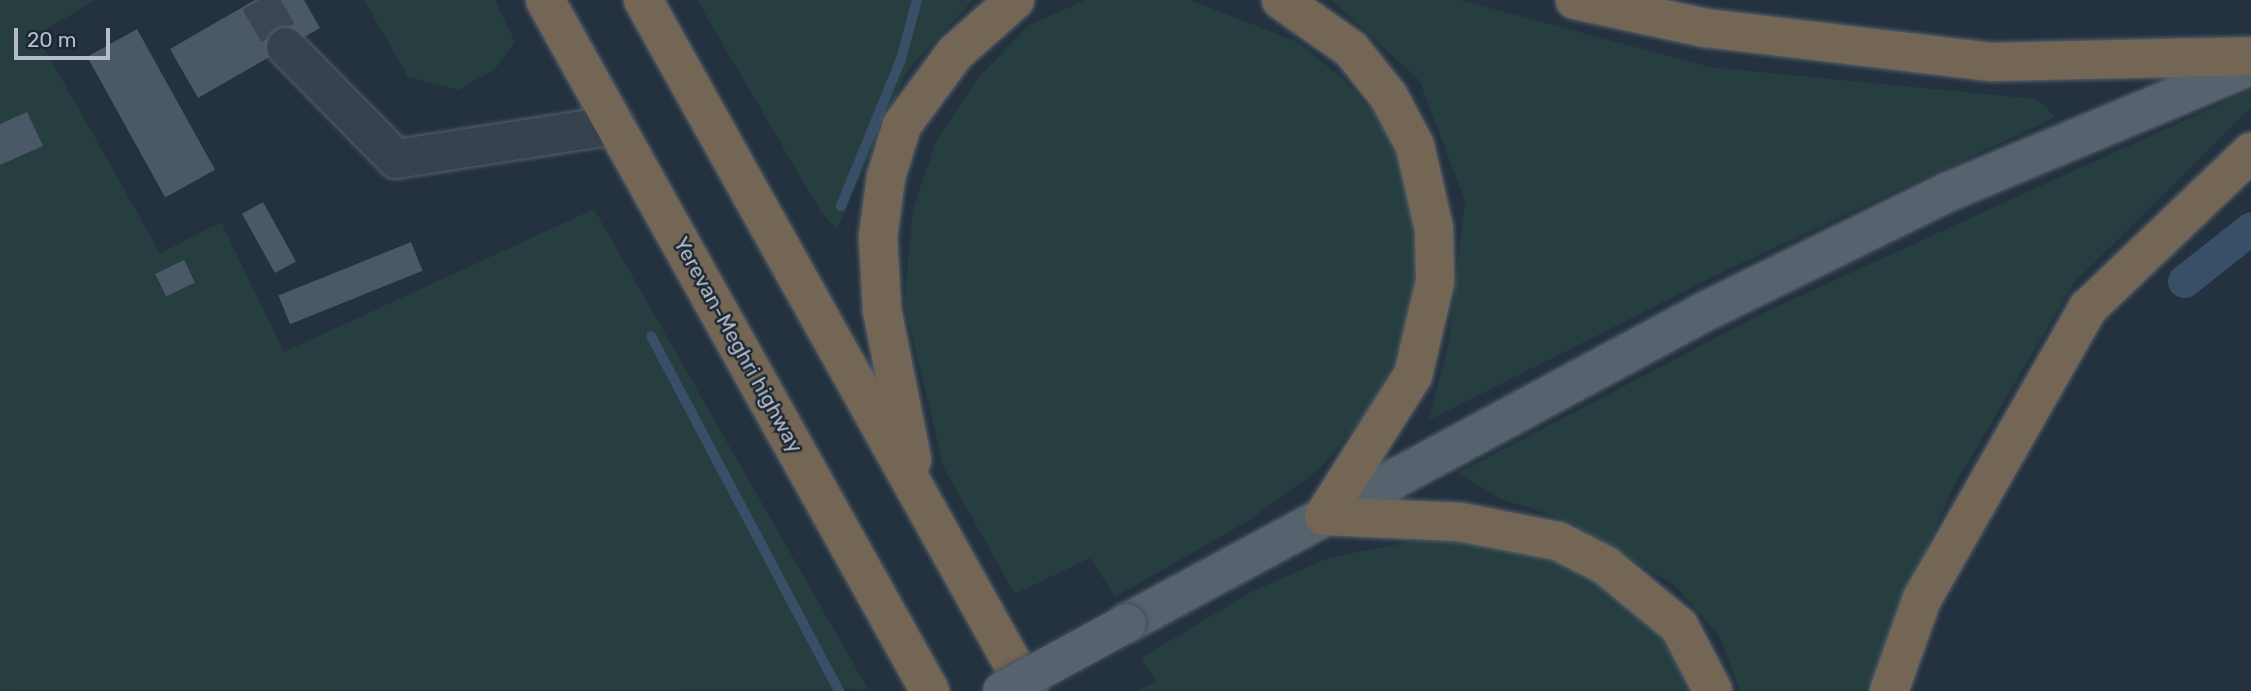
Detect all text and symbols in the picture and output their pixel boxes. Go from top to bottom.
scale bar [18,14,114,58]
text: 20 m [27,27,76,52]
street label: Yerevan-Meghri highway [668,233,808,457]

